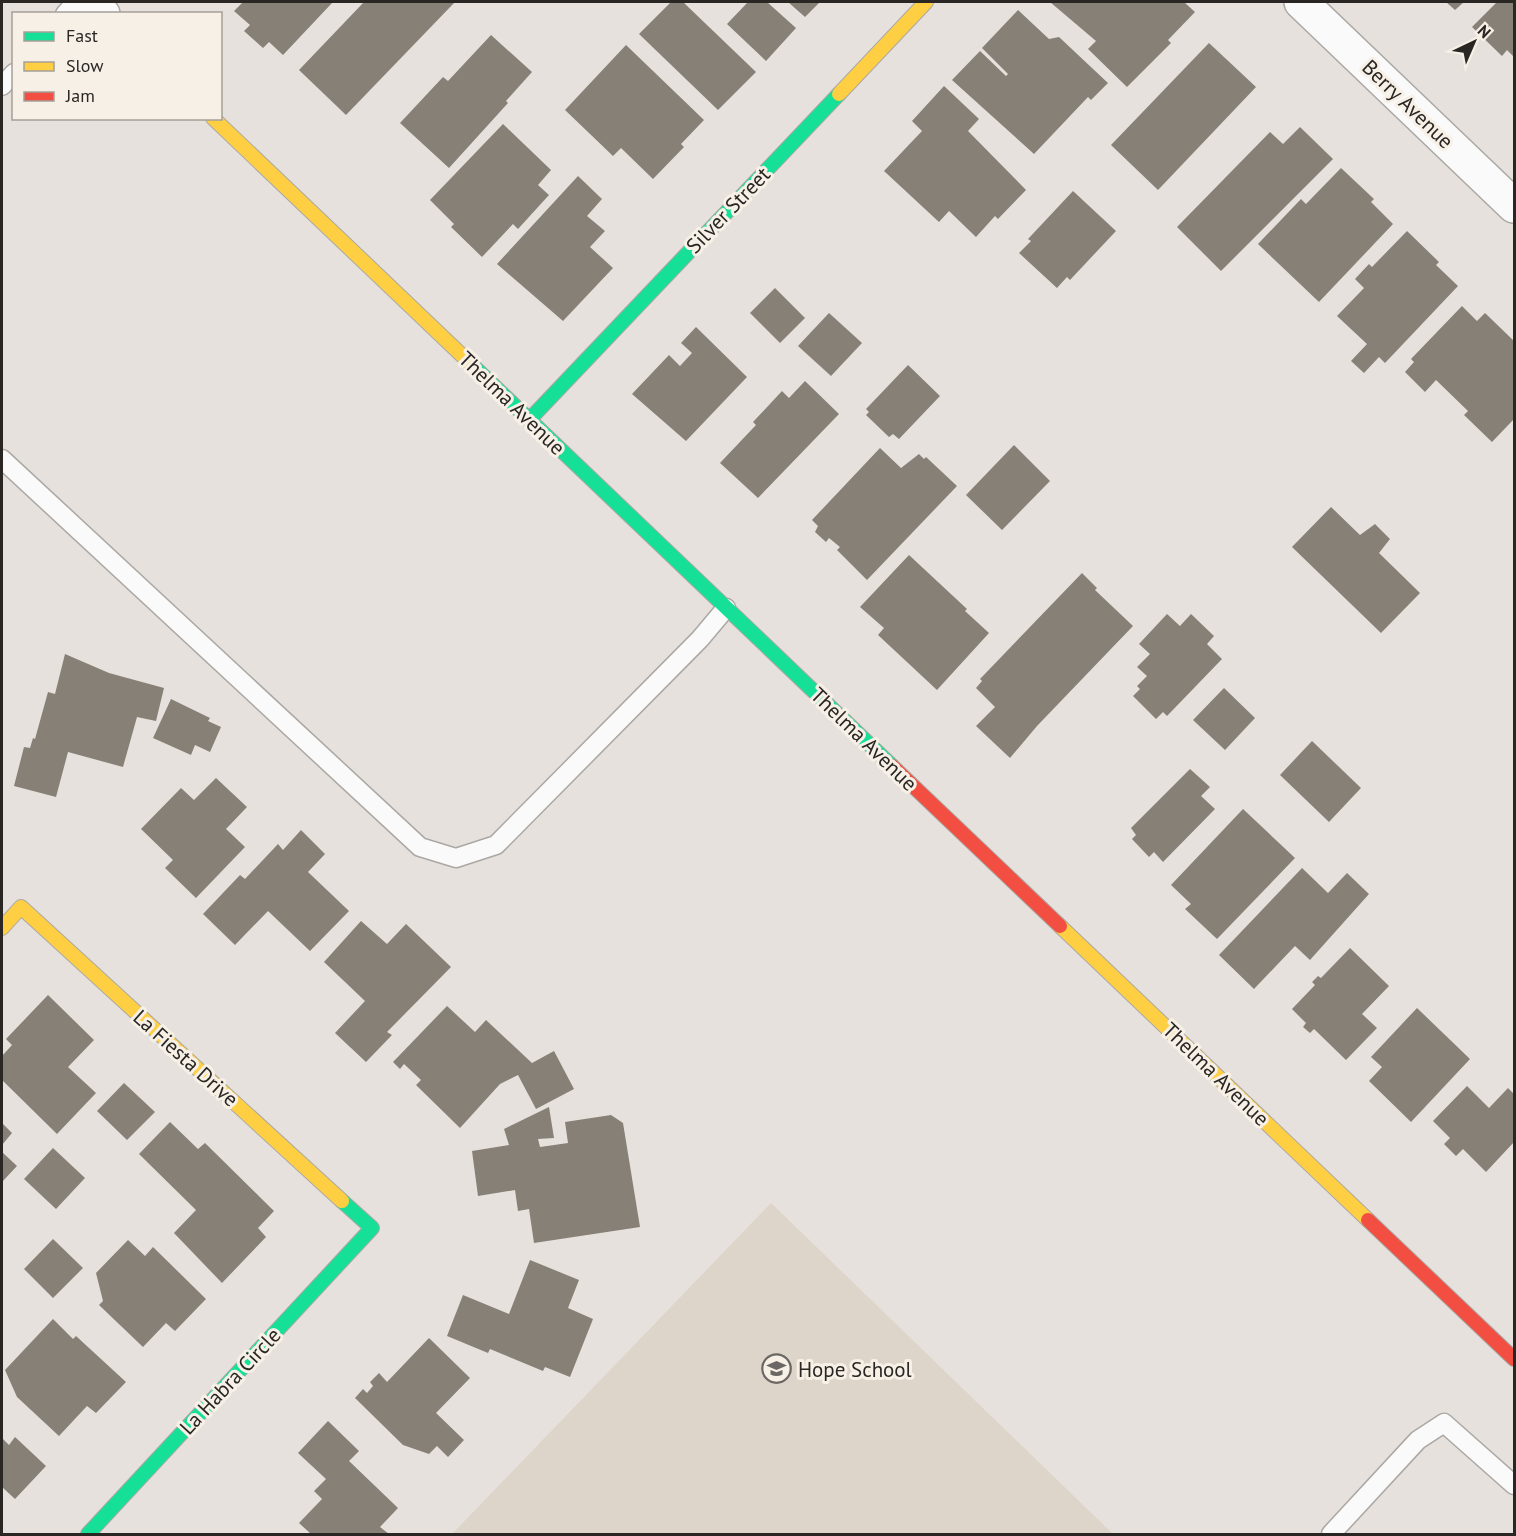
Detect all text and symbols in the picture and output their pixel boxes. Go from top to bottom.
legend [12,12,222,120]
north arrow [1444,12,1504,72]
text: N [1474,20,1495,42]
text: Fast [66,24,98,47]
text: Slow [66,54,104,77]
street label: Berry Avenue [1357,54,1459,154]
text: Jam [65,84,95,107]
street label: Silver Street [680,161,776,259]
street label: Thelma Avenue [453,345,571,461]
street label: Thelma Avenue [805,681,923,797]
street label: La Fiesta Drive [128,1004,244,1112]
street label: Thelma Avenue [1157,1016,1275,1132]
street label: La Habra Circle [174,1322,286,1440]
school or university icon: Hope School [761,1353,793,1385]
place label: Hope School [798,1356,912,1383]

